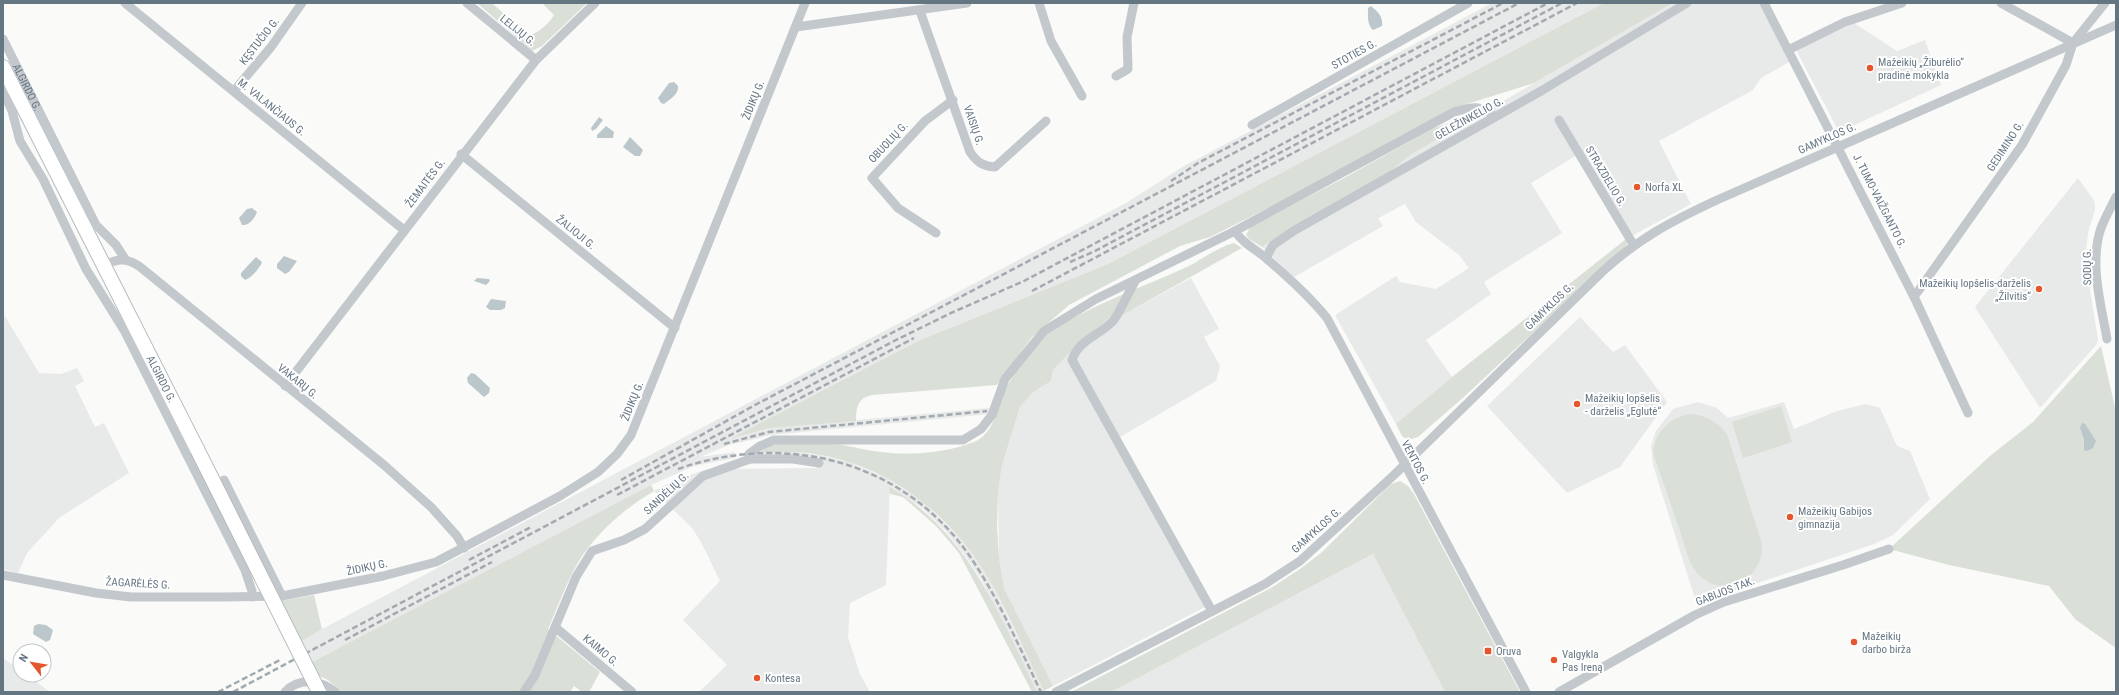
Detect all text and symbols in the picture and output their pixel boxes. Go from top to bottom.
street label: LELIJŲ G. [497,12,538,49]
street label: KĘSTUČIO G. [236,14,282,68]
street label: STOTIES G. [1330,37,1379,72]
place label: Mažeikių „Žiburėlio“ pradinė mokykla [1878,56,1964,82]
street label: ALGIRDO G. [9,62,44,113]
marker: Mažeikių „Žiburėlio“ pradinė mokykla [1865,63,1875,73]
street label: M. VALANČIAUS G. [235,75,309,139]
street label: ŽIDIKŲ G. [740,78,767,122]
street label: GELEŽINKELIO G. [1433,94,1506,143]
street label: VAISIŲ G. [961,103,986,147]
street label: OBUOLIŲ G. [866,119,911,166]
street label: GEDIMINO G. [1984,119,2027,174]
street label: GAMYKLOS G. [1796,120,1858,157]
street label: STRAZDELIO G. [1583,144,1629,209]
street label: J. TUMO-VAIŽGANTO G. [1850,152,1909,251]
street label: ŽEMAITĖS G. [403,156,448,210]
place label: Norfa XL [1645,181,1683,194]
marker: Norfa XL [1632,182,1642,192]
street label: ŽALIOJI G. [553,213,598,252]
street label: SODŲ G. [2081,248,2094,285]
place label: Mažeikių lopšelis-darželis „Žilvitis“ [1919,277,2031,303]
street label: GAMYKLOS G. [1523,280,1576,333]
marker: Mažeikių lopšelis-darželis „Žilvitis“ [2034,284,2044,294]
street label: ALGIRDO G. [144,354,178,405]
street label: VAKARŲ G. [275,361,321,402]
street label: ŽIDIKŲ G. [619,379,646,423]
place label: Mažeikių lopšelis - darželis „Eglutė“ [1585,392,1661,418]
marker: Mažeikių lopšelis - darželis „Eglutė“ [1572,399,1582,409]
street label: VENTOS G. [1399,438,1433,487]
street label: SANDĖLIŲ G. [641,469,692,517]
street label: GAMYKLOS G. [1289,505,1344,556]
place label: Mažeikių Gabijos gimnazija [1798,505,1872,531]
marker: Mažeikių Gabijos gimnazija [1785,512,1795,522]
street label: ŽIDIKŲ G. [345,557,389,578]
street label: GABIJOS TAK. [1694,574,1757,609]
street label: ŽAGARĖLĖS G. [105,575,171,592]
place label: Mažeikių darbo birža [1862,630,1911,656]
street label: KAIMO G. [580,632,621,669]
marker: Mažeikių darbo birža [1849,637,1859,647]
north arrow [12,643,52,683]
place label: Oruva [1496,645,1521,658]
marker: Oruva [1483,646,1493,656]
place label: Valgykla Pas Ireną [1562,648,1603,674]
text: N [17,652,31,664]
marker: Valgykla Pas Ireną [1549,655,1559,665]
place label: Kontesa [765,672,800,685]
marker: Kontesa [752,673,762,683]

